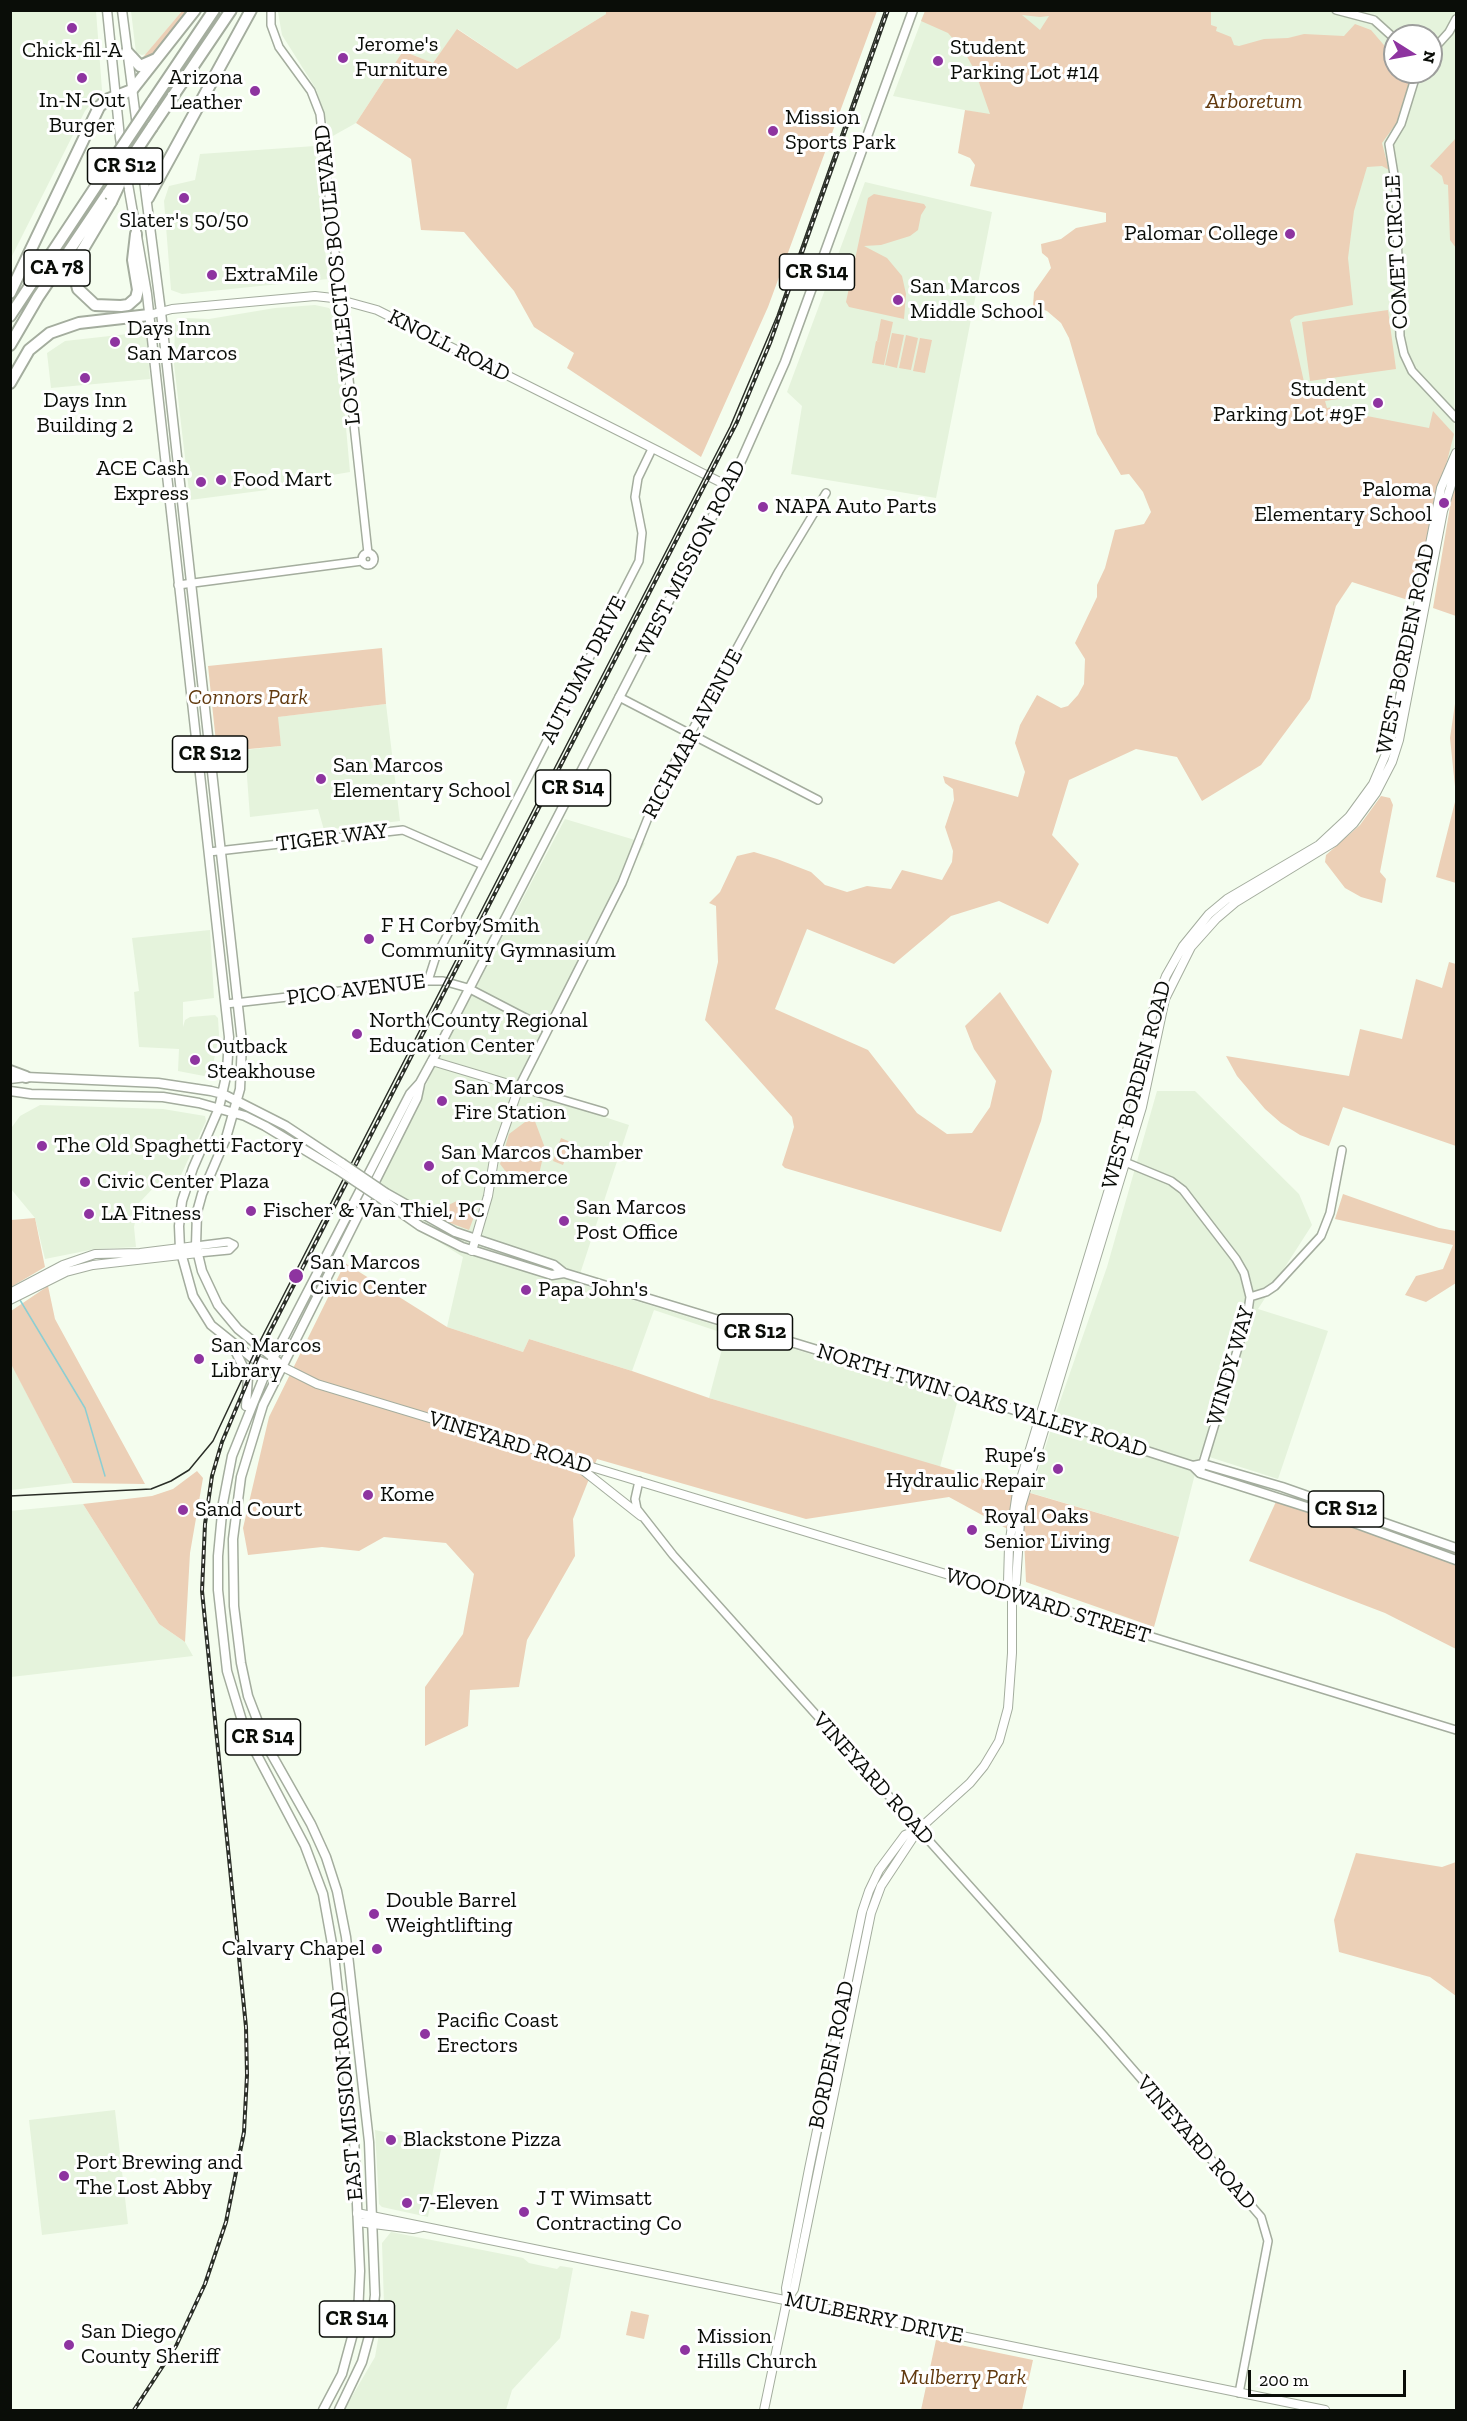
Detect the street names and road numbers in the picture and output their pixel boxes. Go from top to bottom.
street label: LOS VALLECITOS BOULEVARD [309,123,367,427]
road number: CR S12 [88,148,162,184]
street label: COMET CIRCLE [1380,174,1414,330]
road number: CA 78 [24,250,90,286]
road number: CR S14 [780,254,854,290]
street label: KNOLL ROAD [384,304,514,388]
street label: WEST MISSION ROAD [630,456,752,660]
street label: WEST BORDEN ROAD [1371,541,1441,757]
street label: AUTUMN DRIVE [535,592,633,748]
street label: RICHMAR AVENUE [637,645,749,823]
road number: CR S12 [172,736,248,772]
road number: CR S14 [536,770,610,806]
street label: TIGER WAY [275,818,389,858]
street label: PICO AVENUE [285,968,427,1012]
street label: WEST BORDEN ROAD [1097,978,1177,1192]
street label: WINDY WAY [1201,1303,1261,1429]
road number: CR S12 [718,1314,792,1350]
street label: NORTH TWIN OAKS VALLEY ROAD [814,1338,1150,1464]
street label: VINEYARD ROAD [425,1406,595,1480]
road number: CR S12 [1308,1491,1384,1527]
street label: WOODWARD STREET [942,1562,1154,1650]
street label: VINEYARD ROAD [807,1707,939,1851]
road number: CR S14 [226,1719,300,1755]
street label: BORDEN ROAD [803,1979,861,2131]
street label: EAST MISSION ROAD [325,1990,369,2202]
street label: VINEYARD ROAD [1131,2070,1261,2216]
street label: MULBERRY DRIVE [782,2286,966,2350]
road number: CR S14 [320,2301,394,2337]

